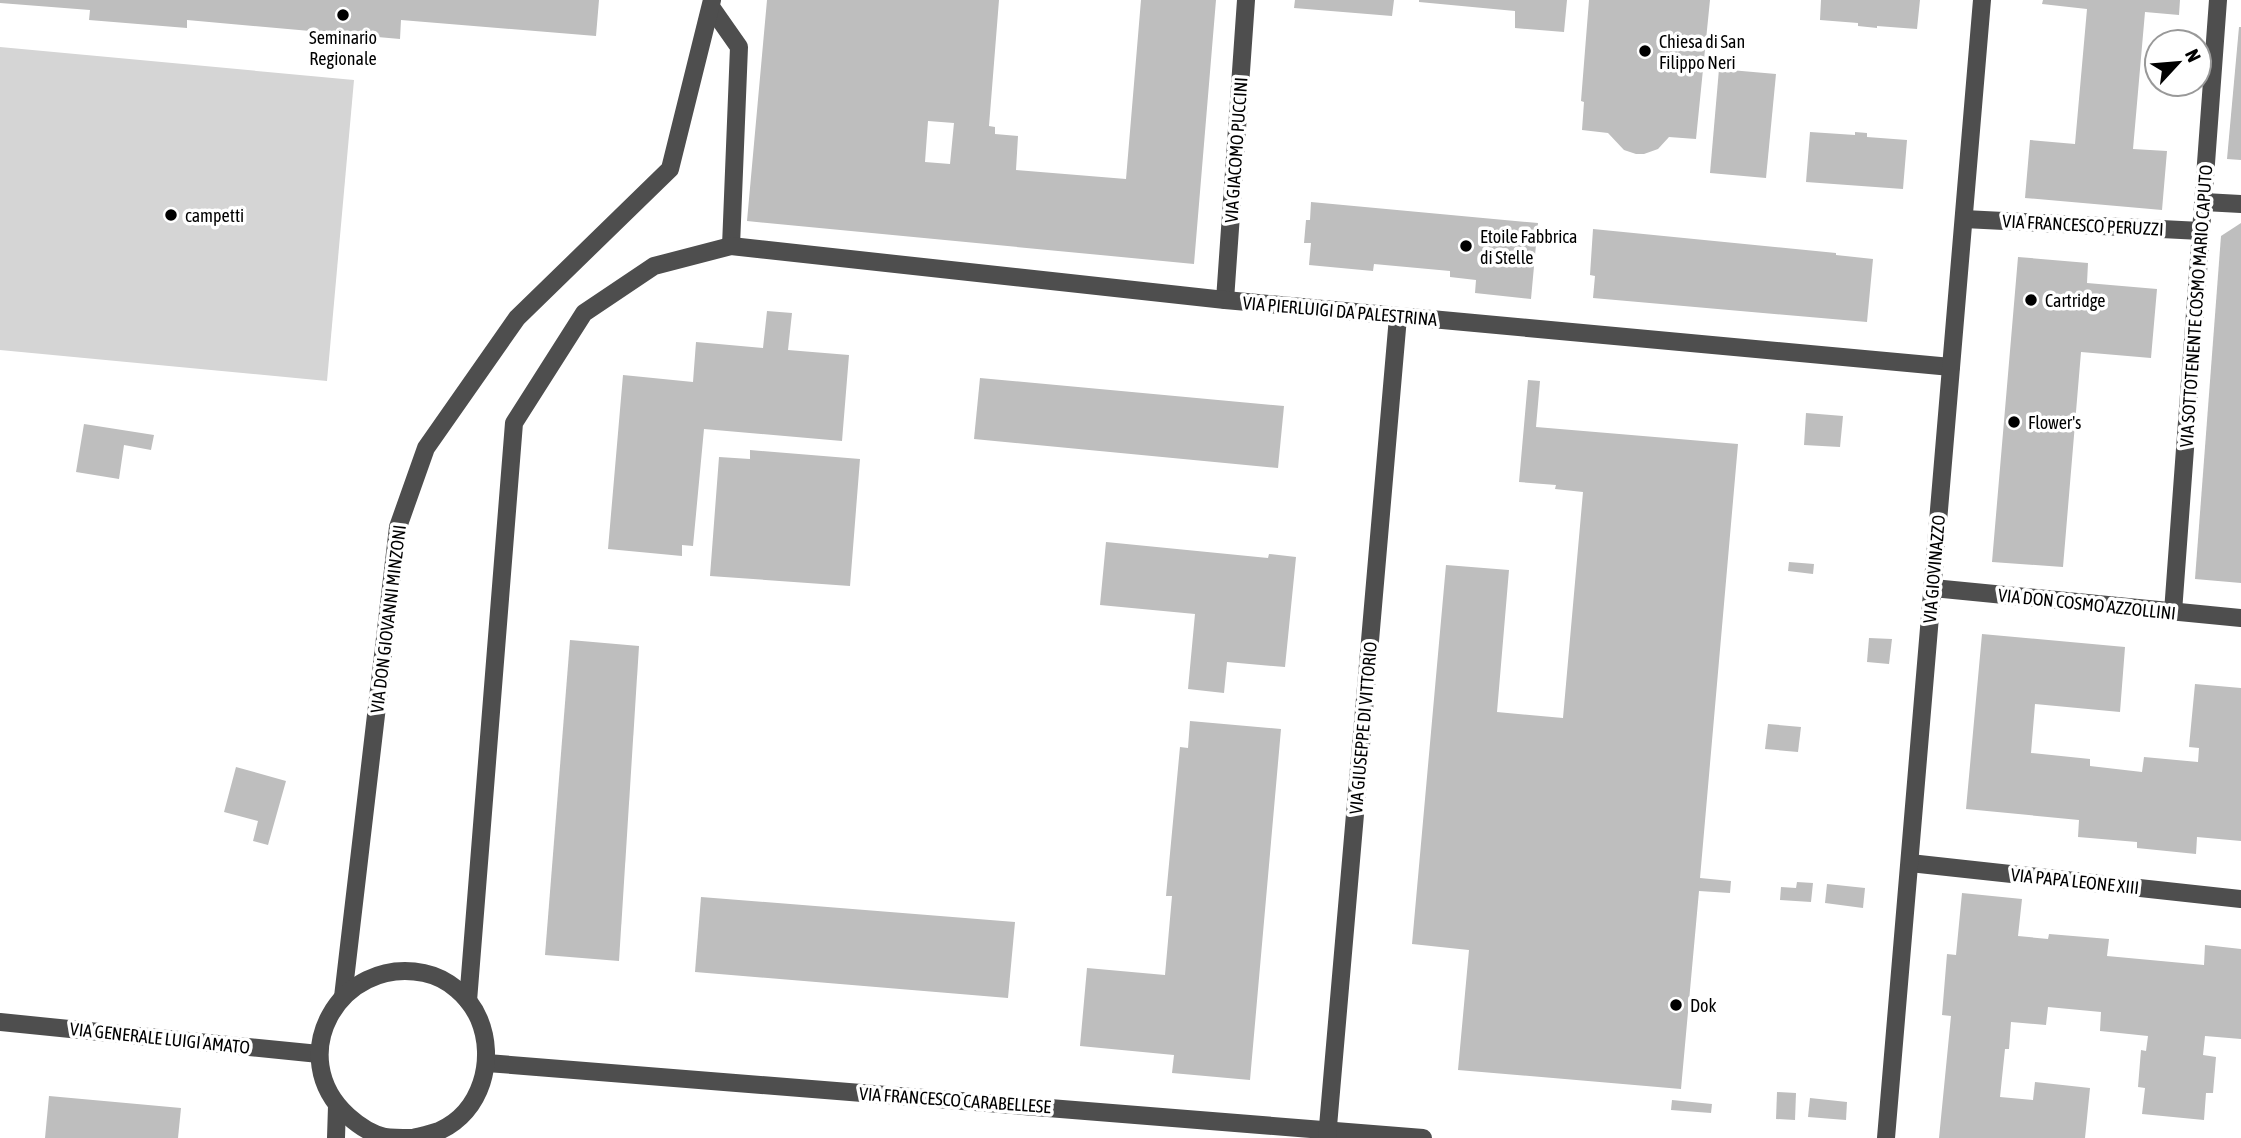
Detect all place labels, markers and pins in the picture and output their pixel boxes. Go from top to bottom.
marker: Seminario Regionale [335,7,351,23]
place label: Seminario Regionale [309,27,377,69]
place label: Chiesa di San Filippo Neri [1659,31,1745,73]
marker: Chiesa di San Filippo Neri [1637,43,1653,59]
place label: campetti [185,205,244,226]
marker: campetti [163,207,179,223]
place label: Etoile Fabbrica di Stelle [1480,226,1577,268]
marker: Etoile Fabbrica di Stelle [1458,238,1474,254]
place label: Cartridge [2045,290,2105,311]
marker: Cartridge [2023,292,2039,308]
place label: Flower's [2028,412,2081,433]
marker: Flower's [2006,414,2022,430]
place label: Dok [1690,995,1717,1016]
marker: Dok [1668,997,1684,1013]

